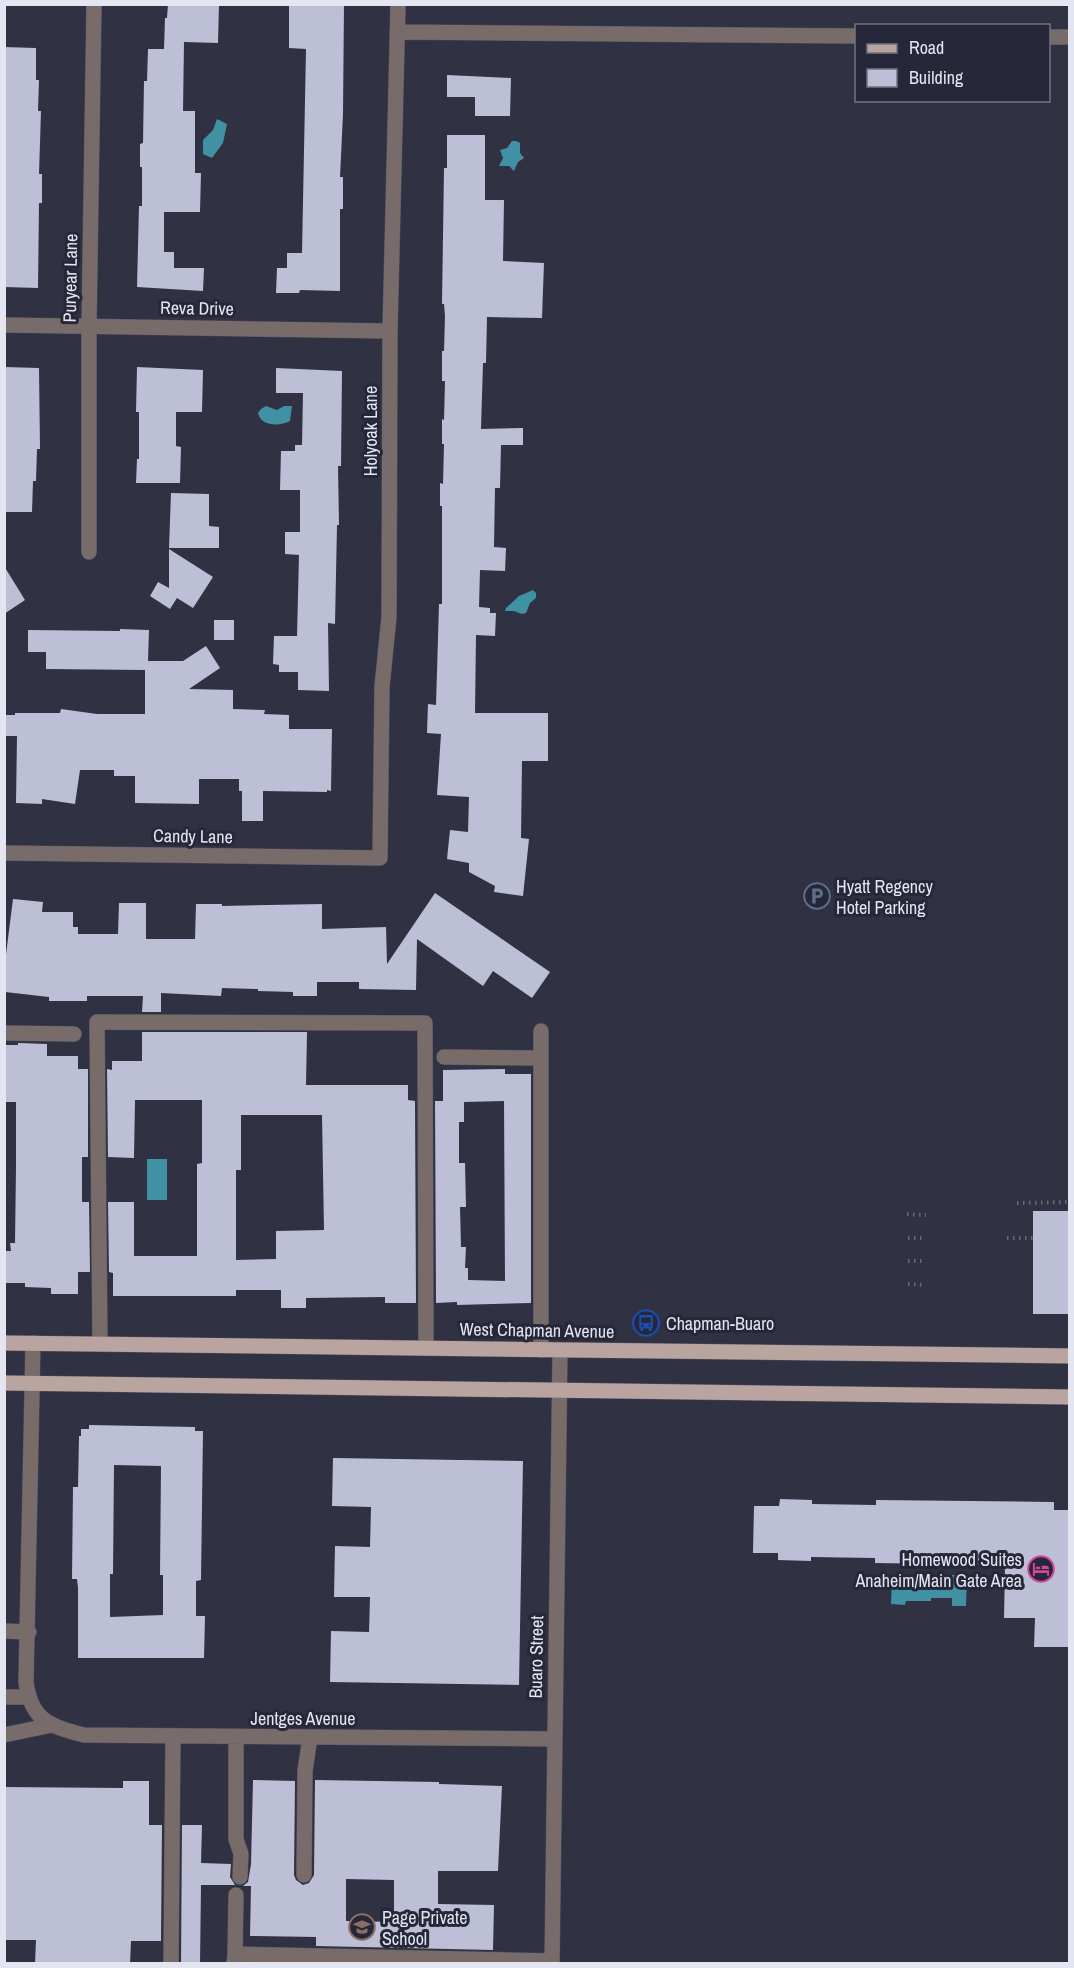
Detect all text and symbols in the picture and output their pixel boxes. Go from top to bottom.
legend [855,24,1050,102]
text: Road [909,35,944,60]
text: Building [909,65,964,90]
street label: Puryear Lane [57,233,83,323]
street label: Reva Drive [160,295,234,321]
street label: Holyoak Lane [358,386,383,476]
street label: Candy Lane [153,823,233,849]
place label: Hyatt Regency Hotel Parking [836,874,933,920]
parking icon: Hyatt Regency Hotel Parking [802,881,832,911]
bus stop icon: Chapman-Buaro [631,1308,661,1338]
place label: Chapman-Buaro [666,1311,774,1336]
street label: West Chapman Avenue [460,1316,614,1344]
place label: Homewood Suites Anaheim/Main Gate Area [854,1547,1022,1593]
hotel icon: Homewood Suites Anaheim/Main Gate Area [1026,1554,1056,1584]
street label: Buaro Street [523,1615,549,1699]
street label: Jentges Avenue [251,1706,355,1731]
place label: Page Private School [382,1905,467,1951]
school or university icon: Page Private School [347,1912,377,1942]

